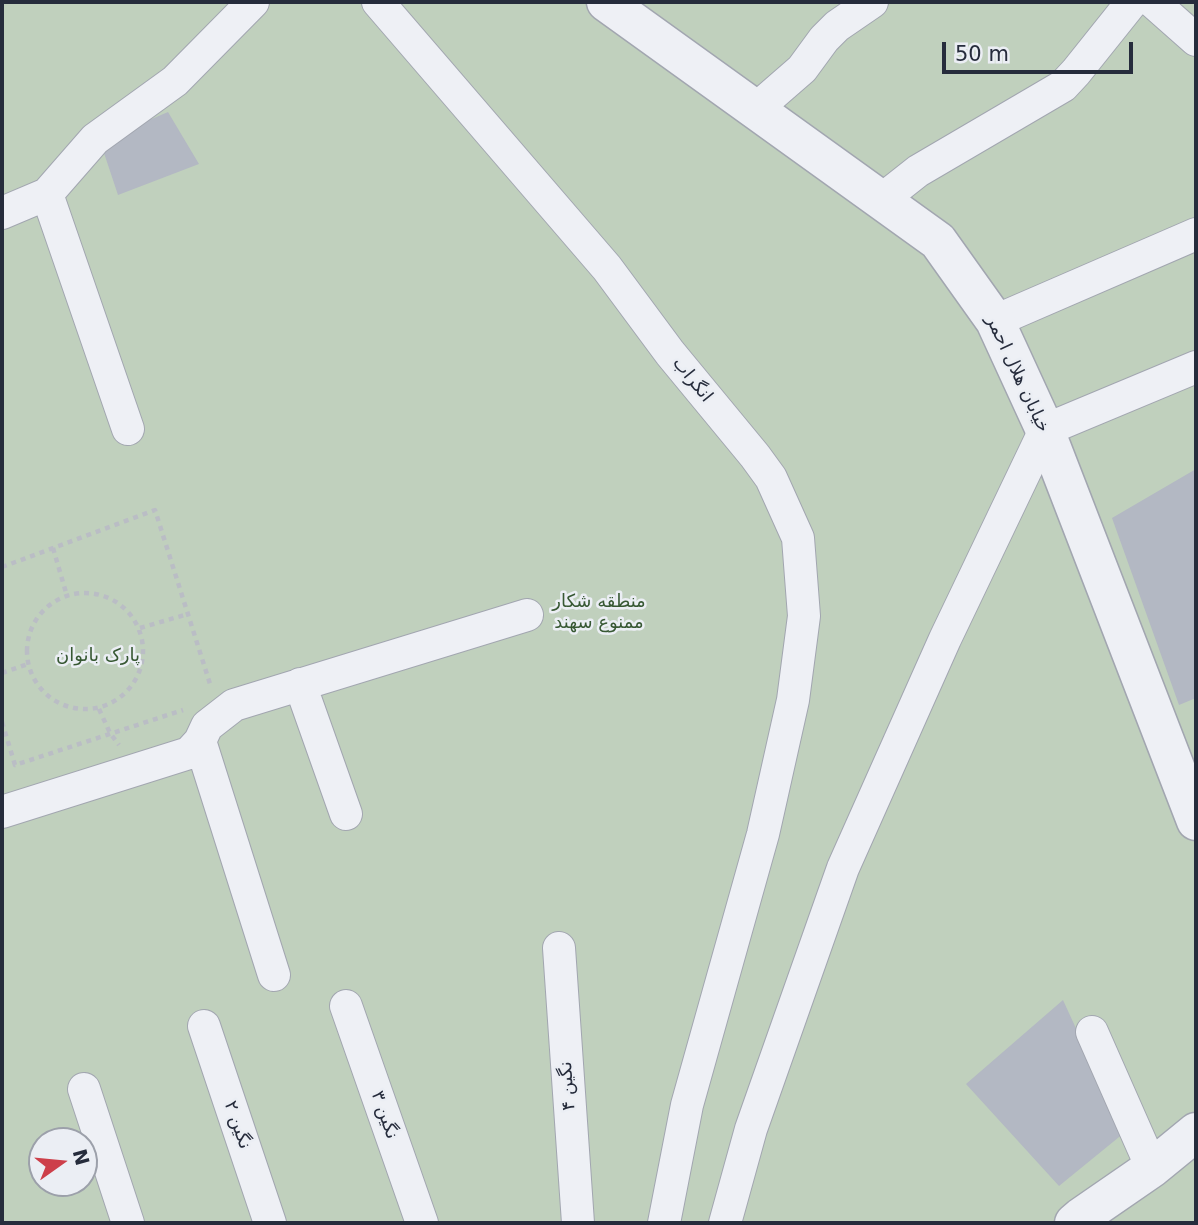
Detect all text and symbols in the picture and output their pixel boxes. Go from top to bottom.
scale bar [946,28,1137,72]
text: 50 m [955,42,1009,66]
street label: خیابان هلال احمر [980,312,1054,436]
street label: انگراب [667,353,717,407]
park label: منطقه شکار ممنوع سهند [552,591,646,634]
park label: پارک بانوان [56,645,140,667]
street label: نگین ۴ [556,1061,580,1111]
street label: نگین ۳ [366,1088,402,1142]
street label: نگین ۲ [219,1098,255,1152]
north arrow [28,1127,98,1197]
text: N [69,1147,94,1168]

